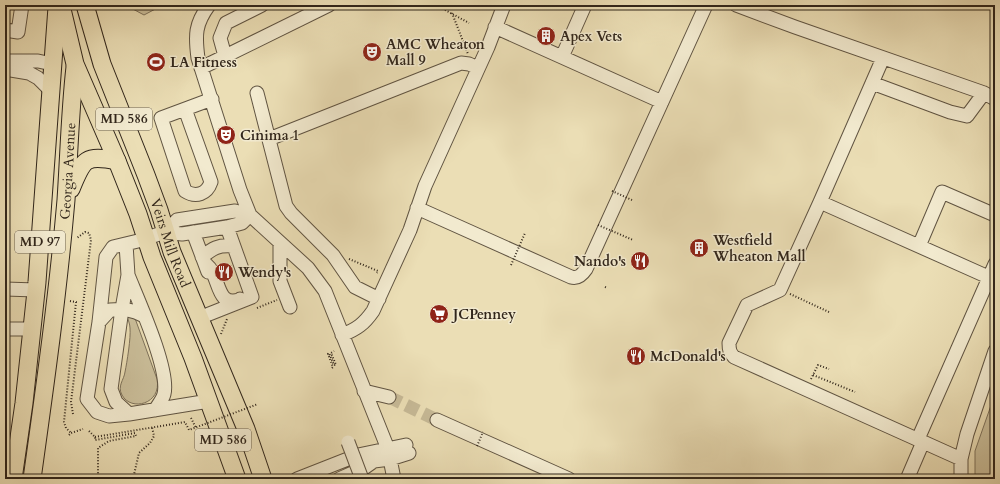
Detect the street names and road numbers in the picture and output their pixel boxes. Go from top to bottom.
road number: MD 586 [96,108,152,130]
street label: Georgia Avenue [55,122,80,220]
street label: Veirs Mill Road [146,196,195,291]
road number: MD 97 [15,231,65,253]
road number: MD 586 [195,429,251,451]

